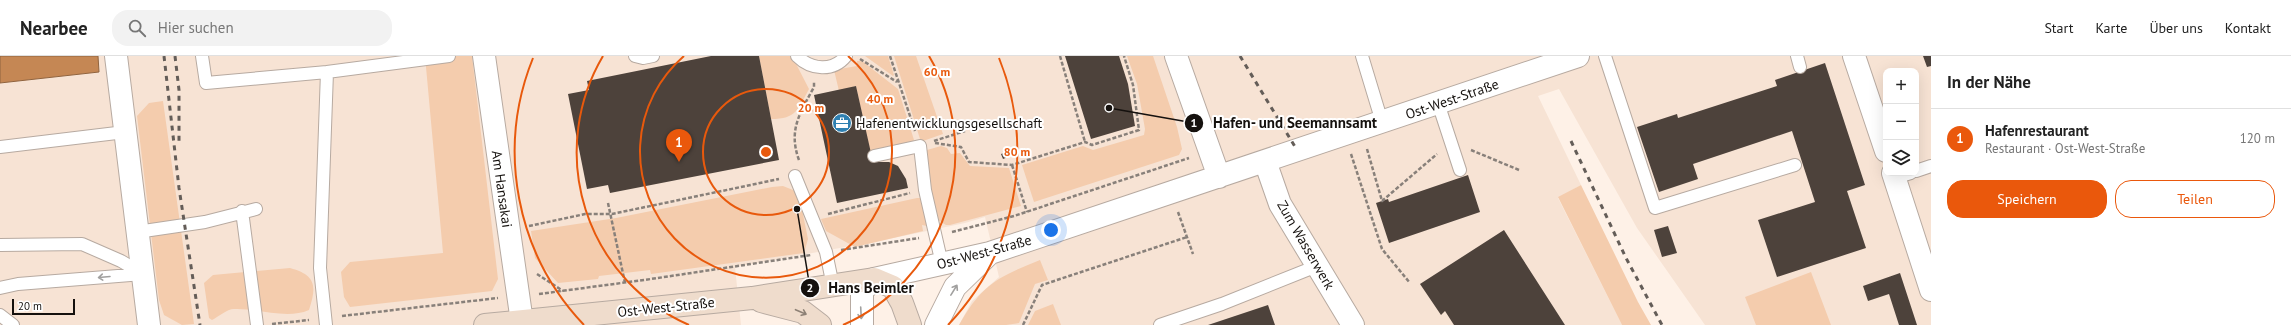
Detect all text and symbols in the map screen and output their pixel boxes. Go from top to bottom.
search box [112,10,392,46]
text: Nearbee [20,16,88,40]
icon: search [126,17,148,39]
text: Hier suchen [158,18,234,37]
text: Start [2044,19,2073,37]
text: Karte [2095,19,2127,37]
text: Über uns [2149,19,2203,37]
text: Kontakt [2225,19,2271,37]
text: 60 m [924,64,950,79]
map controls [1883,68,1919,176]
button: + [1883,68,1919,104]
text: In der Nähe [1947,71,2031,93]
street label: Ost-West-Straße [1403,75,1501,123]
text: 40 m [867,91,893,106]
text: 20 m [798,100,824,115]
button: − [1883,104,1919,140]
callout: Hafen- und Seemannsamt [1184,109,1386,136]
office icon: Hafenentwicklungsgesellschaft [831,112,853,134]
text: Hafen- und Seemannsamt [1213,113,1378,132]
place label: Hafenentwicklungsgesellschaft [856,114,1043,132]
text: 1 [1191,115,1197,130]
text: Hafenrestaurant [1985,121,2089,140]
pin: 1 [666,129,692,162]
text: 1 [1956,130,1964,147]
text: 120 m [2240,130,2275,147]
button: layers [1883,140,1919,176]
text: Restaurant · Ost-West-Straße [1985,140,2145,157]
text: 80 m [1004,144,1030,159]
centre of rings [759,145,773,159]
street label: Am Hansakai [488,149,516,229]
button: Speichern [1947,180,2107,218]
button: Teilen [2115,180,2275,218]
street label: Zum Wasserwerk [1273,197,1339,293]
your location [1041,220,1061,240]
street label: Ost-West-Straße [935,231,1033,273]
one-way arrow [98,273,111,281]
callout: Hans Beimler [800,274,922,301]
text: Hans Beimler [828,278,914,297]
text: 2 [807,280,813,295]
one-way arrow [949,285,958,296]
street label: Ost-West-Straße [617,293,715,321]
scale bar [12,297,75,316]
text: 20 m [18,299,42,313]
one-way arrow [858,306,865,319]
one-way arrow [795,309,807,317]

